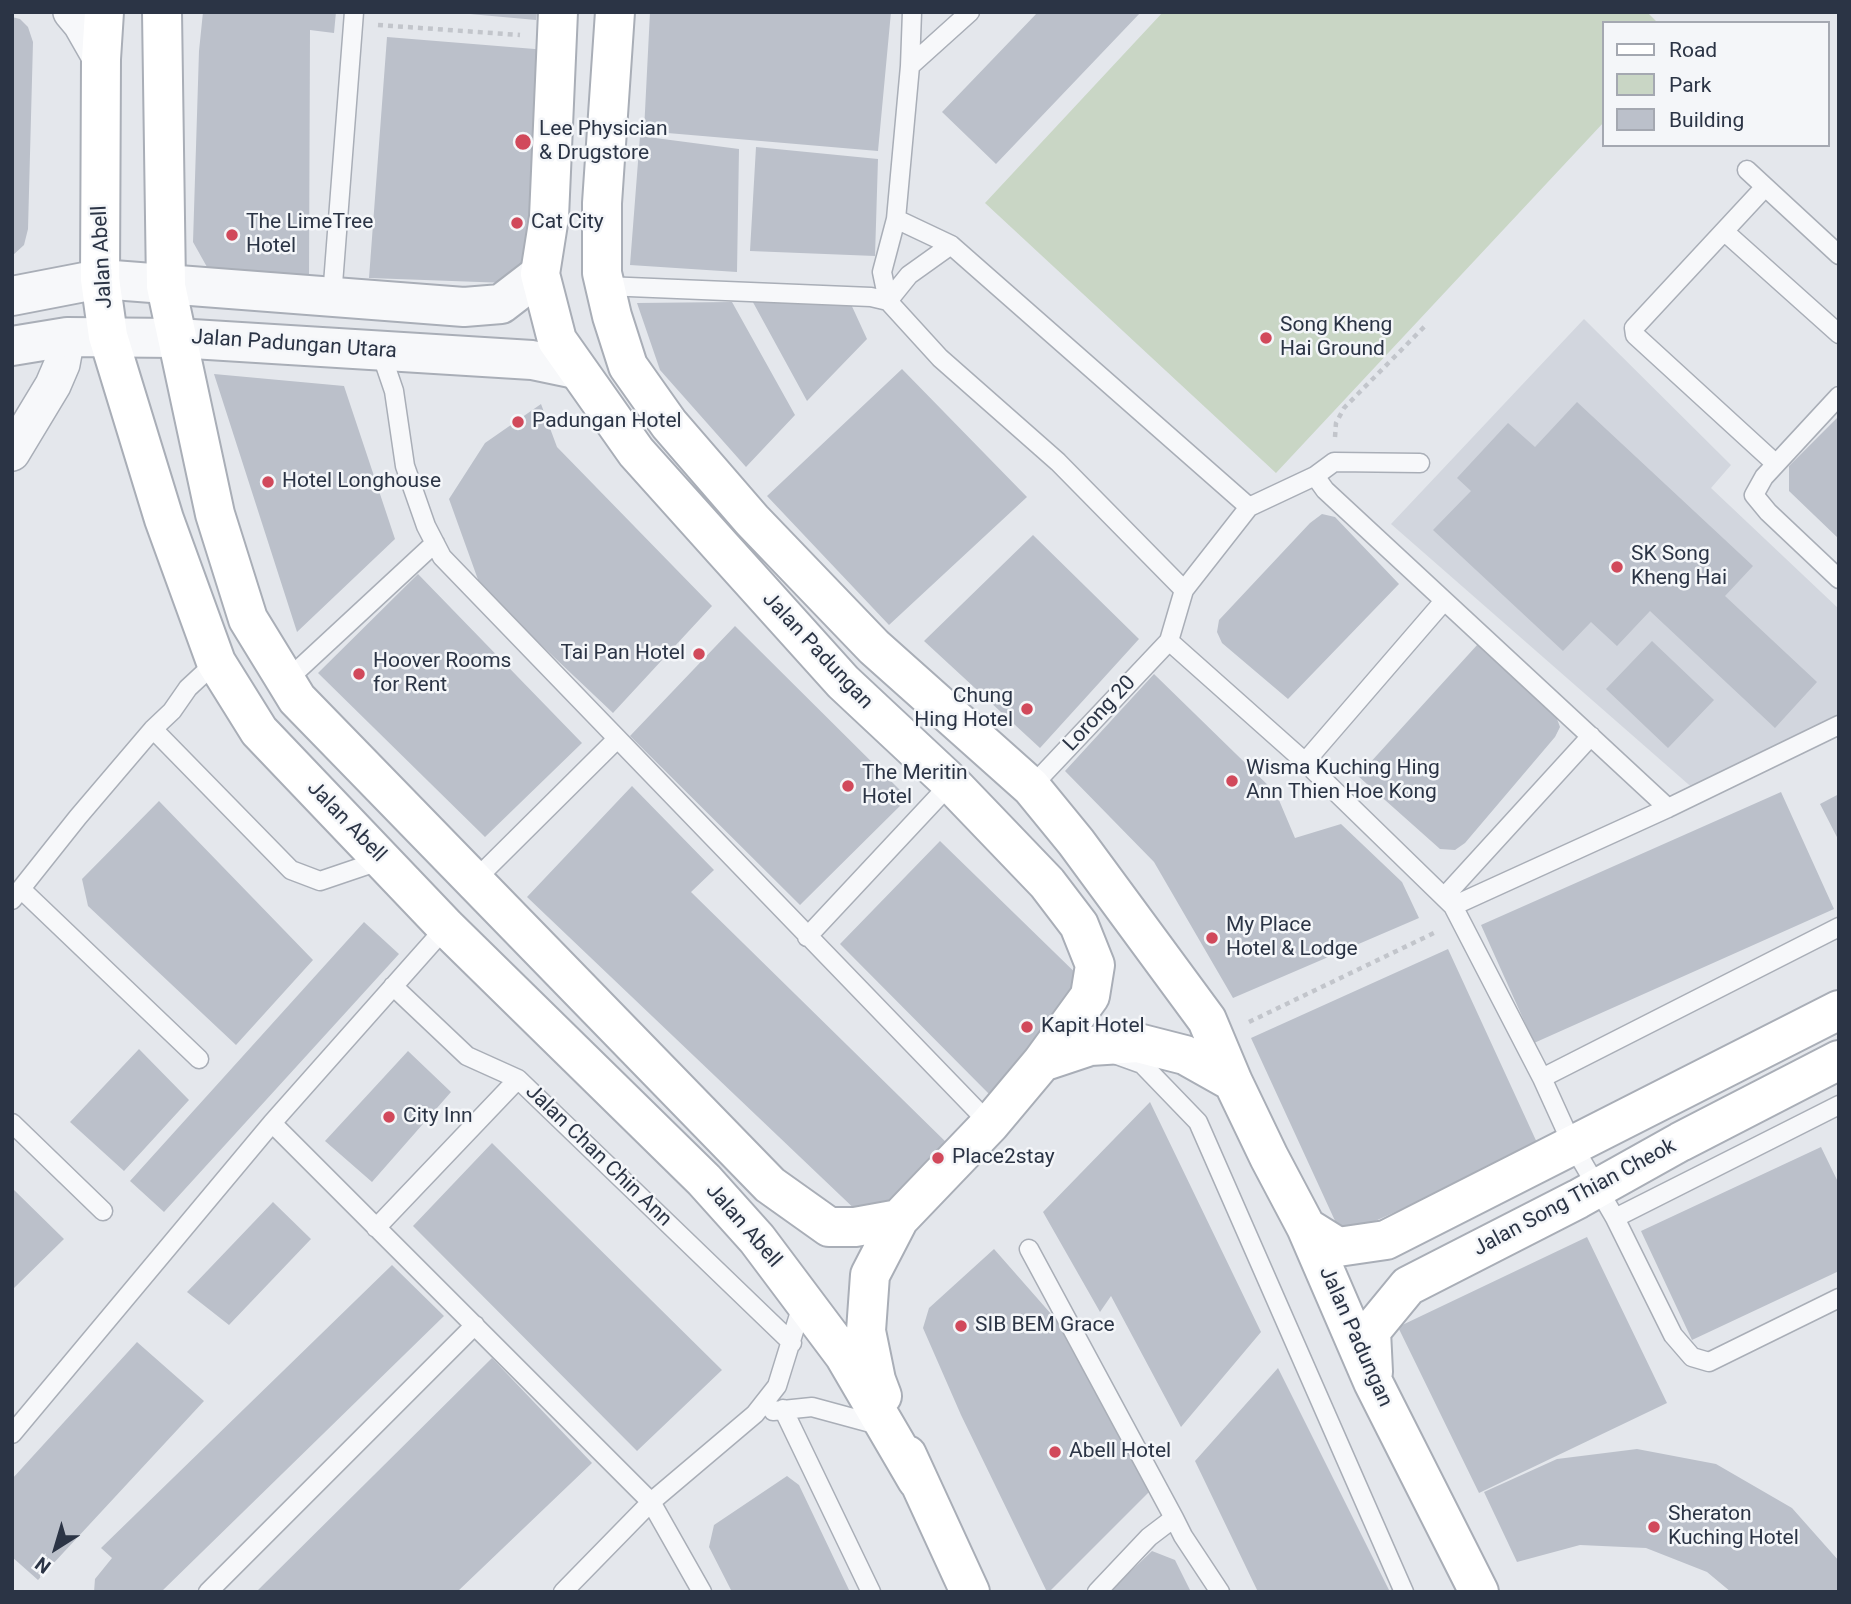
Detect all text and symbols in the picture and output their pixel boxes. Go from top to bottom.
legend [1602,21,1830,147]
text: Road [1669,38,1717,62]
text: Park [1669,73,1711,97]
text: Building [1669,108,1744,132]
place label: Lee Physician & Drugstore [539,117,668,167]
marker: Lee Physician & Drugstore [513,132,533,152]
street label: Jalan Abell [88,205,118,309]
place label: The LimeTree Hotel [246,210,373,260]
place label: Cat City [531,210,604,236]
marker: Cat City [509,215,525,231]
marker: The LimeTree Hotel [224,227,240,243]
place label: Song Kheng Hai Ground [1280,313,1392,363]
street label: Jalan Padungan Utara [190,325,398,365]
marker: Song Kheng Hai Ground [1258,330,1274,346]
place label: Padungan Hotel [532,409,682,435]
marker: Padungan Hotel [510,414,526,430]
place label: Hotel Longhouse [282,469,441,495]
marker: Hotel Longhouse [260,474,276,490]
place label: SK Song Kheng Hai [1631,542,1727,592]
marker: SK Song Kheng Hai [1609,559,1625,575]
street label: Jalan Padungan [756,587,878,715]
place label: Tai Pan Hotel [560,641,685,667]
marker: Tai Pan Hotel [691,646,707,662]
place label: Hoover Rooms for Rent [373,649,511,699]
marker: Hoover Rooms for Rent [351,666,367,682]
street label: Lorong 20 [1059,671,1141,757]
place label: Chung Hing Hotel [914,684,1013,734]
marker: Chung Hing Hotel [1019,701,1035,717]
place label: Wisma Kuching Hing Ann Thien Hoe Kong [1246,756,1440,806]
place label: The Meritin Hotel [862,761,968,811]
marker: Wisma Kuching Hing Ann Thien Hoe Kong [1224,773,1240,789]
street label: Jalan Abell [301,776,391,868]
marker: The Meritin Hotel [840,778,856,794]
place label: My Place Hotel & Lodge [1226,913,1358,963]
marker: My Place Hotel & Lodge [1204,930,1220,946]
place label: Kapit Hotel [1041,1014,1145,1040]
marker: Kapit Hotel [1019,1019,1035,1035]
street label: Jalan Chan Chin Ann [520,1080,676,1232]
place label: City Inn [403,1104,473,1130]
marker: City Inn [381,1109,397,1125]
street label: Jalan Song Thian Cheok [1469,1134,1681,1262]
place label: Place2stay [952,1145,1055,1171]
marker: Place2stay [930,1150,946,1166]
street label: Jalan Abell [700,1179,786,1273]
street label: Jalan Padungan [1313,1263,1397,1411]
place label: SIB BEM Grace [975,1313,1115,1339]
marker: SIB BEM Grace [953,1318,969,1334]
place label: Abell Hotel [1069,1439,1171,1465]
marker: Abell Hotel [1047,1444,1063,1460]
place label: Sheraton Kuching Hotel [1668,1502,1799,1552]
north arrow [21,1513,91,1583]
marker: Sheraton Kuching Hotel [1646,1519,1662,1535]
text: N [31,1552,55,1578]

